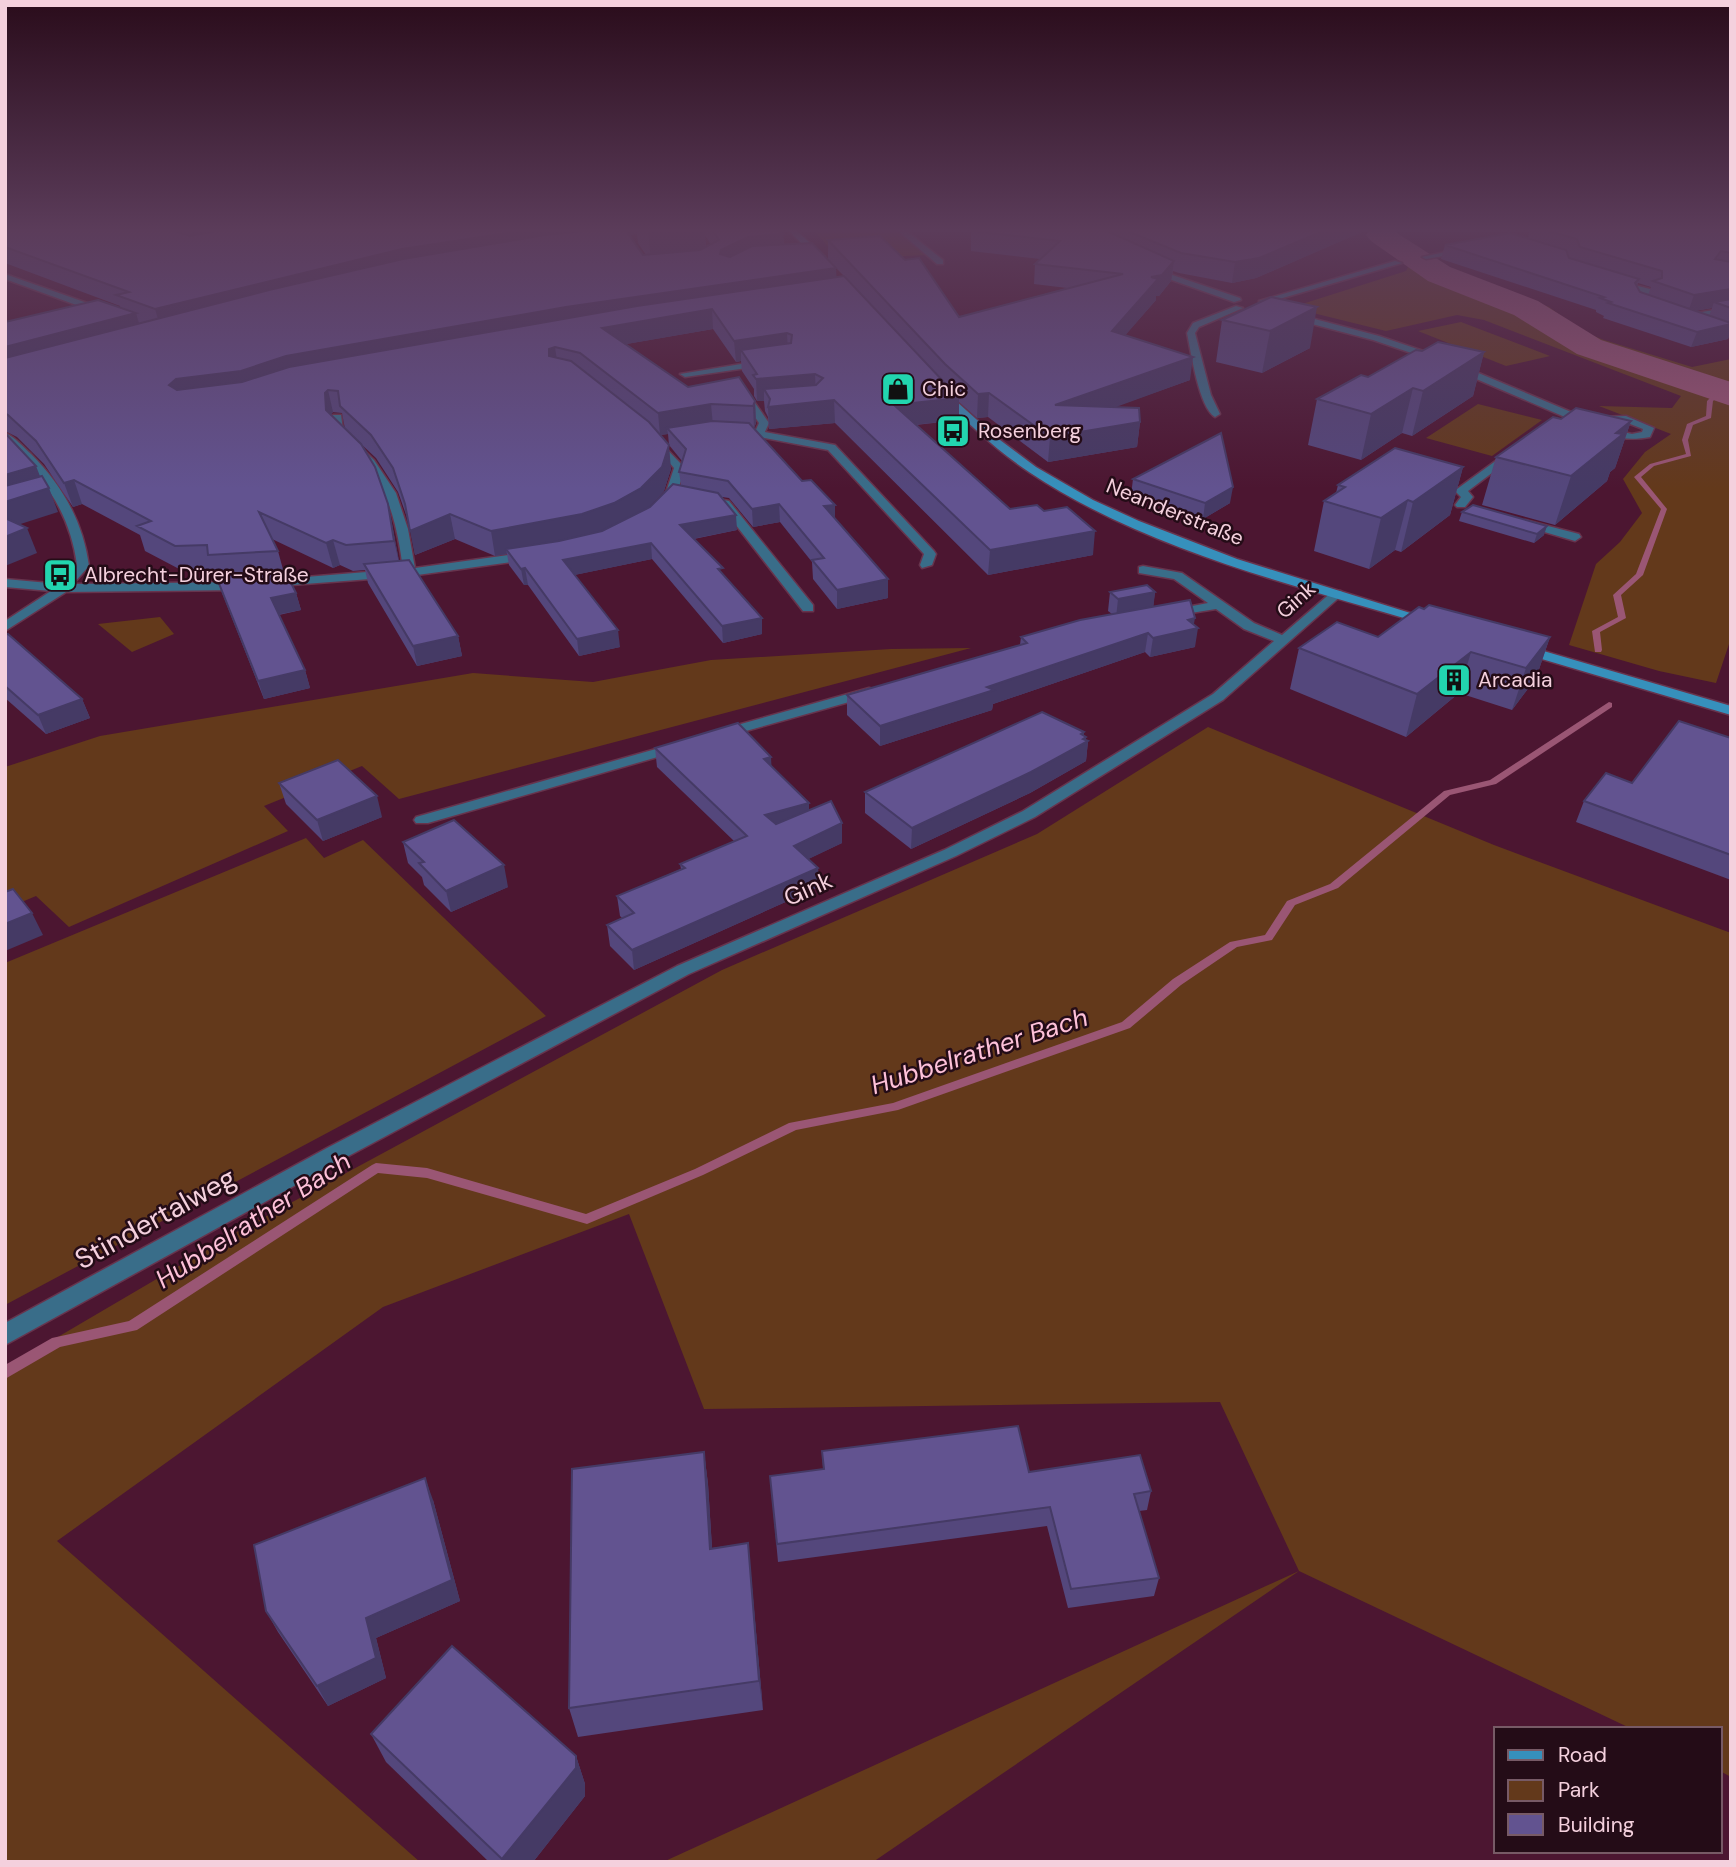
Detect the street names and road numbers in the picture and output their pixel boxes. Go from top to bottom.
street label: Neanderstraße [1102,472,1248,552]
street label: Gink [1270,575,1322,625]
street label: Gink [779,864,837,913]
street label: Stindertalweg [68,1159,242,1278]

